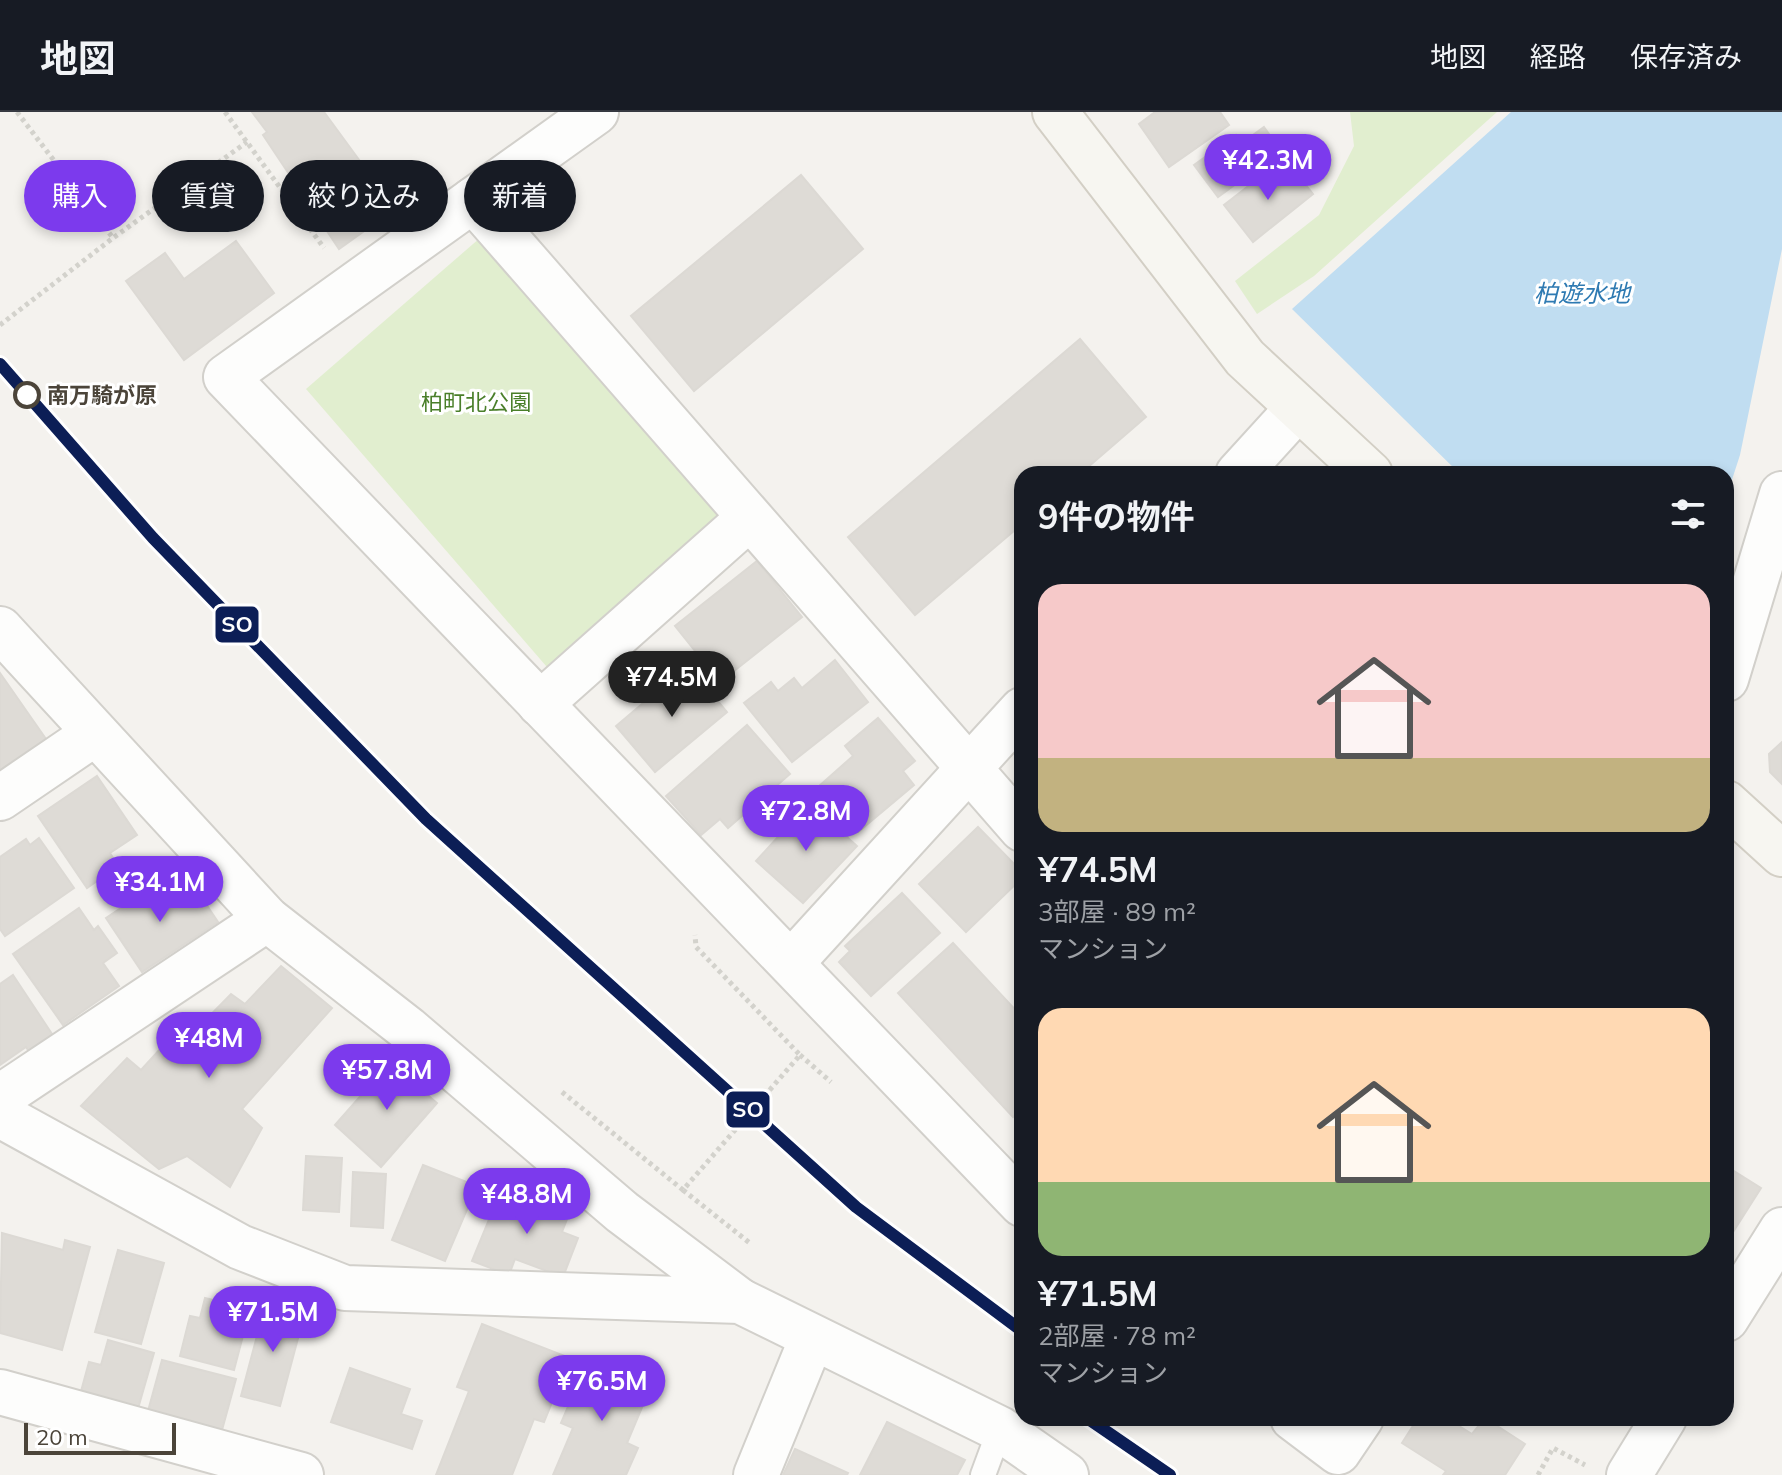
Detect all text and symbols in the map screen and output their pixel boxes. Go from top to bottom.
text: 地図 [40,34,116,82]
text: 地図 [1430,39,1486,74]
text: 経路 [1530,39,1586,74]
text: 保存済み [1630,39,1742,74]
pin: ¥42.3M [1203,134,1333,202]
text: ¥42.3M [1222,143,1314,176]
chip: 購入 [24,160,136,232]
chip: 賃貸 [152,160,264,232]
chip: 絞り込み [280,160,448,232]
chip: 新着 [464,160,576,232]
water label: 柏遊水地 [1534,278,1633,308]
place label: 南万騎が原 [47,381,157,409]
marker: 南万騎が原 [14,382,40,408]
park label: 柏町北公園 [421,388,531,416]
icon: filters [1666,492,1710,536]
text: 9件の物件 [1038,495,1194,538]
line badge: SO [214,605,260,644]
text: SO [221,610,253,638]
icon: home [1302,636,1446,780]
pin: ¥74.5M [607,651,737,719]
text: ¥74.5M [626,660,718,693]
pin: ¥72.8M [741,785,871,853]
text: ¥72.8M [760,794,852,827]
text: ¥74.5M [1038,848,1158,891]
pin: ¥34.1M [95,856,225,924]
text: ¥34.1M [114,865,206,898]
text: 3部屋 · 89 m² [1038,895,1196,928]
text: マンション [1038,932,1168,965]
pin: ¥48M [162,1012,256,1080]
text: ¥48M [174,1021,244,1054]
pin: ¥57.8M [322,1044,452,1112]
text: ¥57.8M [341,1053,433,1086]
icon: home [1302,1060,1446,1204]
line badge: SO [725,1090,771,1129]
text: SO [732,1095,764,1123]
pin: ¥48.8M [462,1168,592,1236]
text: ¥48.8M [481,1177,573,1210]
text: ¥71.5M [1038,1272,1158,1315]
pin: ¥71.5M [208,1286,338,1354]
text: ¥71.5M [227,1295,319,1328]
text: 2部屋 · 78 m² [1038,1319,1196,1352]
pin: ¥76.5M [537,1355,667,1423]
text: マンション [1038,1356,1168,1389]
text: ¥76.5M [556,1364,648,1397]
scale bar [24,1419,176,1455]
text: 20 m [36,1423,87,1451]

